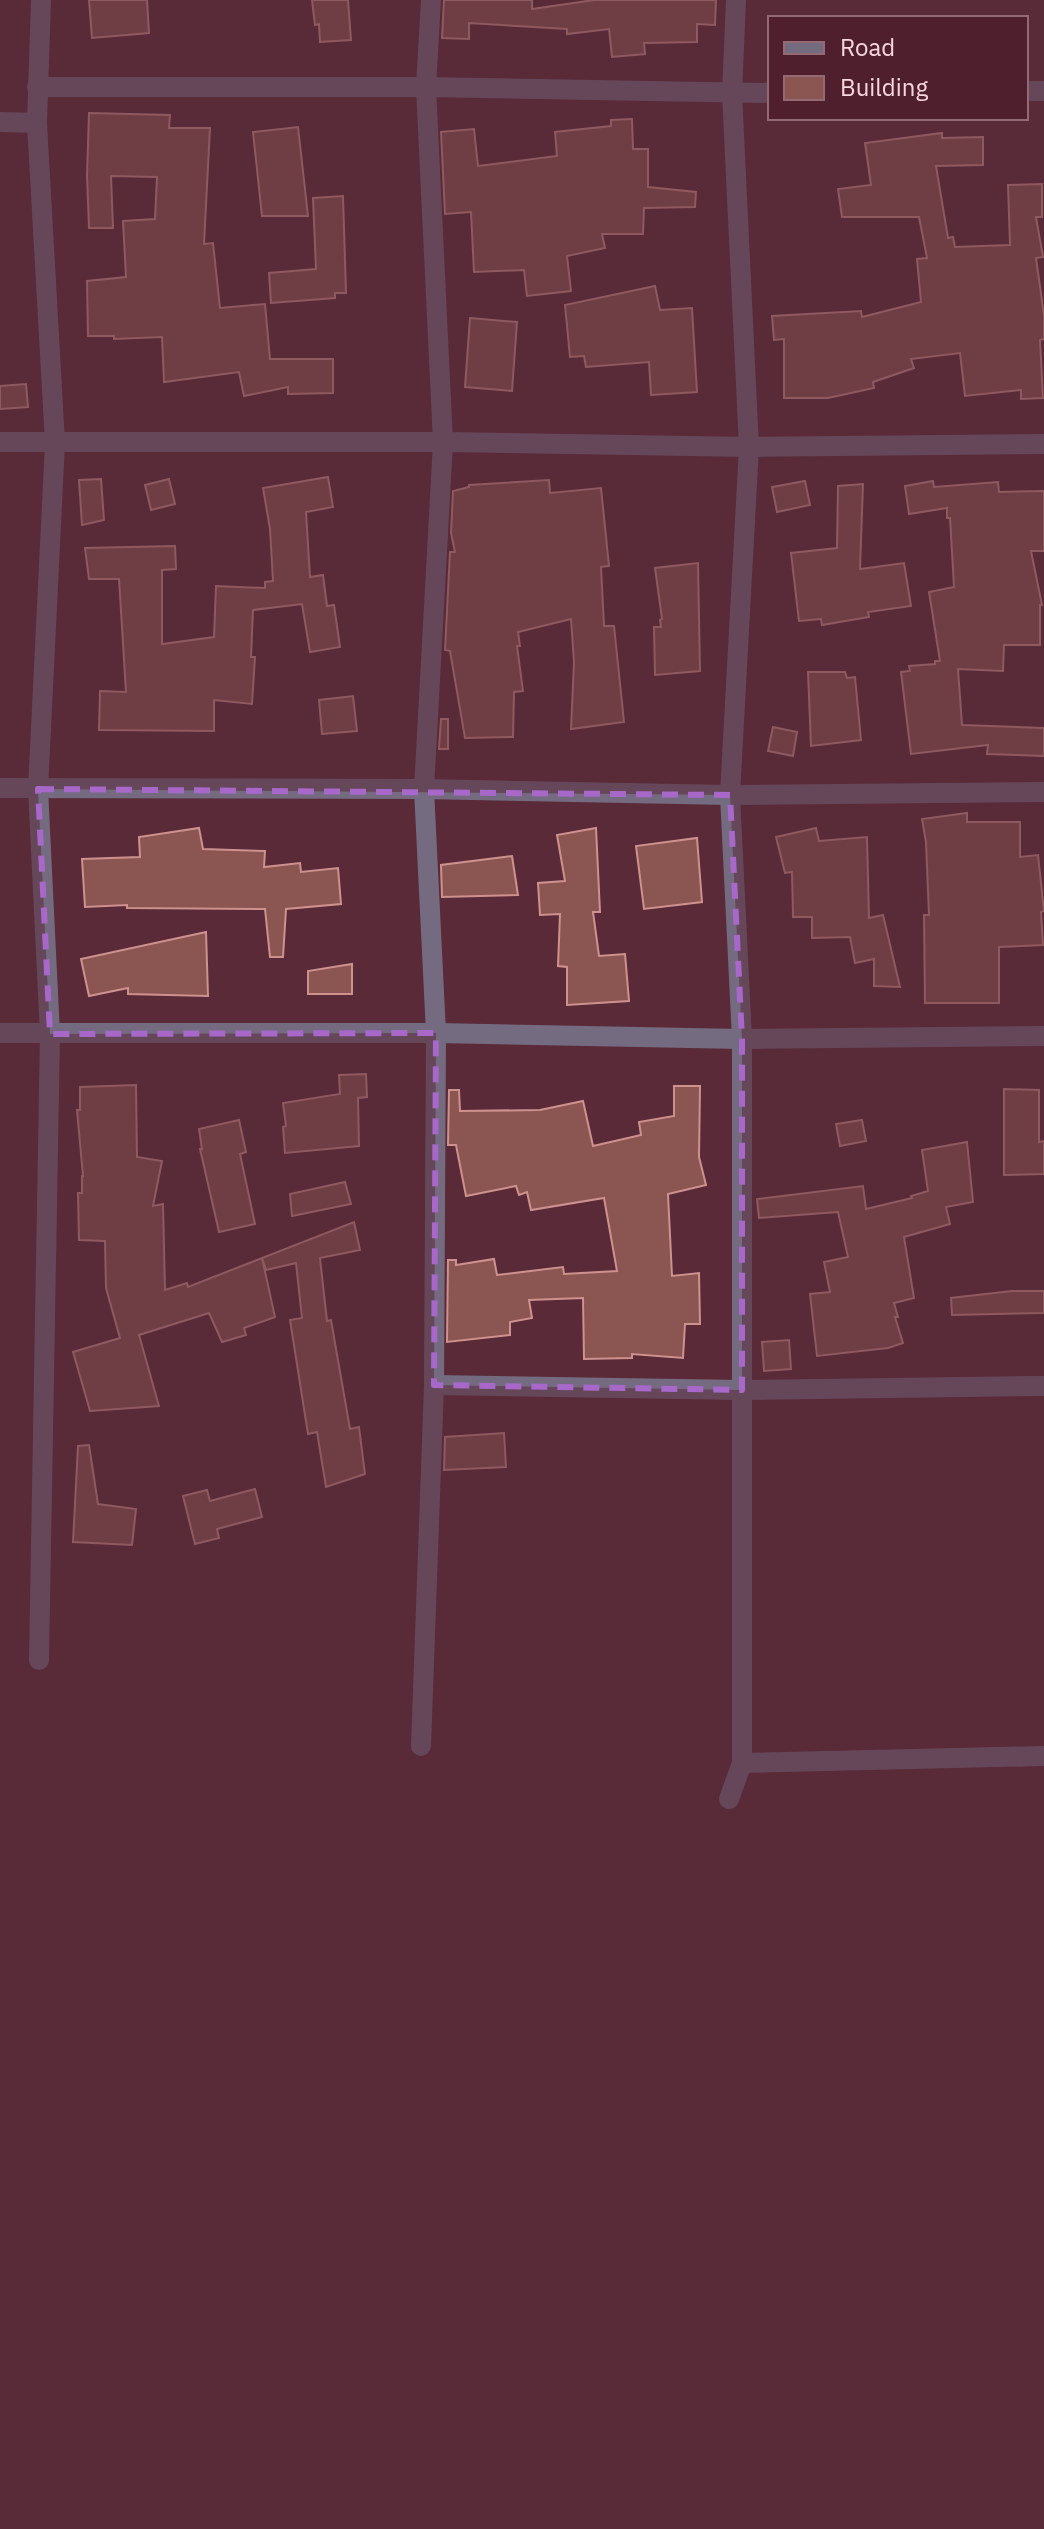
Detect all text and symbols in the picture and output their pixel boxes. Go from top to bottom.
legend [768,16,1028,120]
text: Road [840,31,895,63]
text: Building [840,71,928,103]

